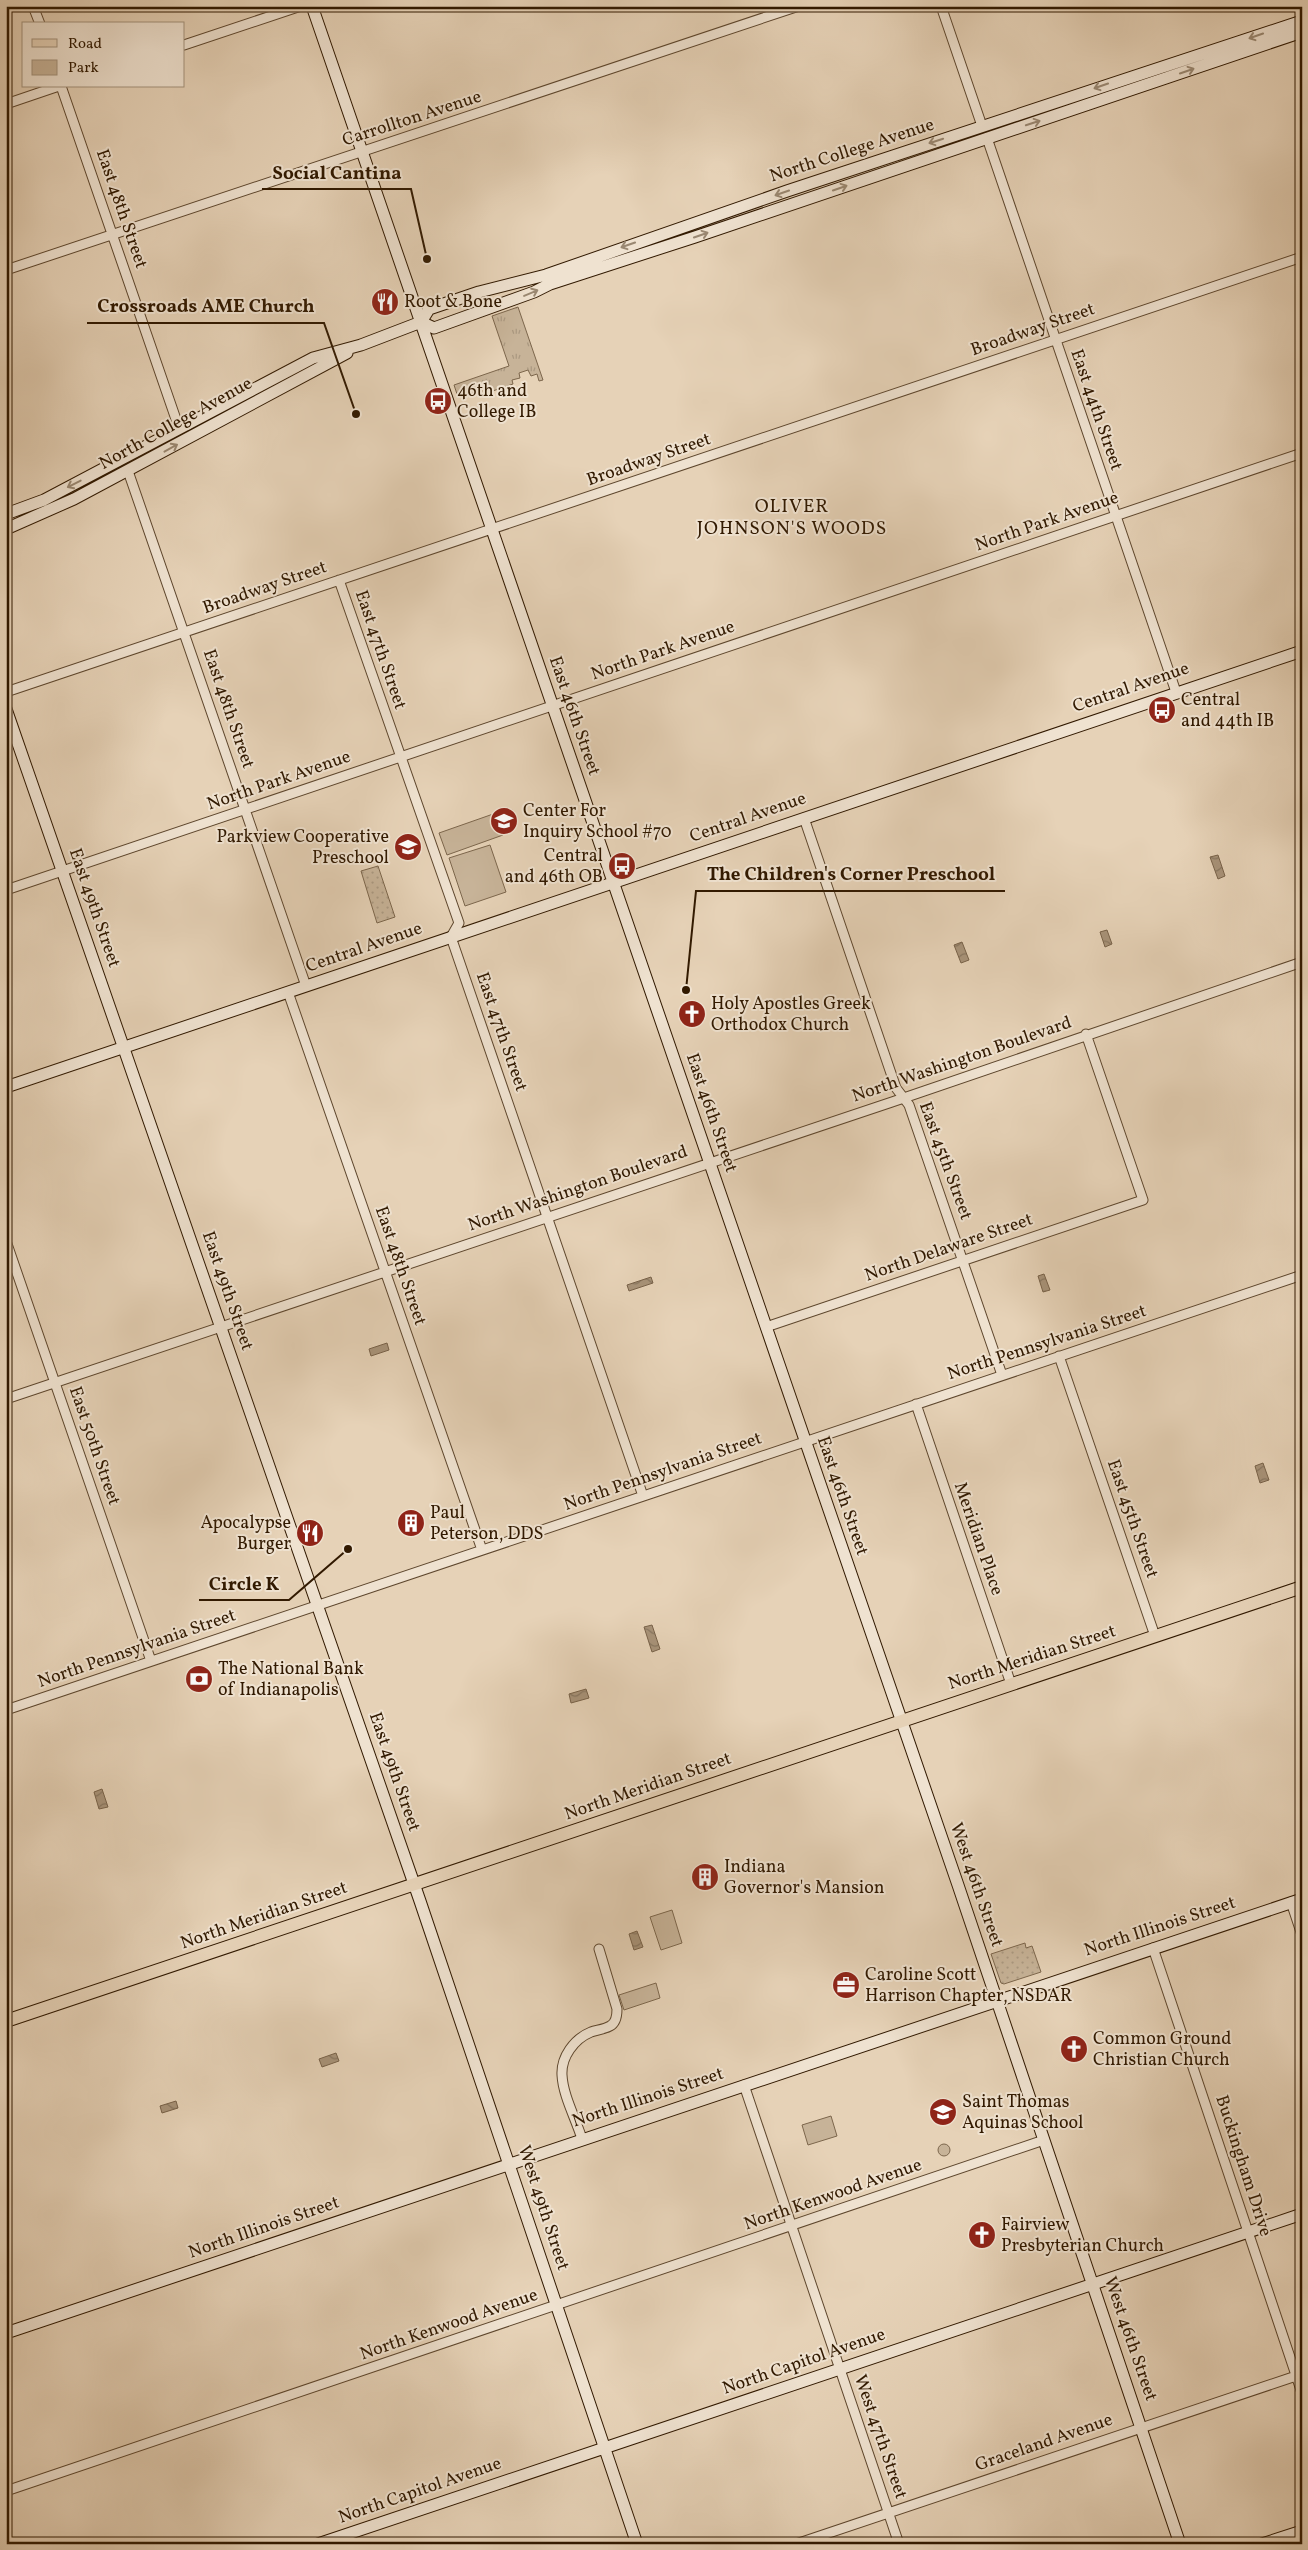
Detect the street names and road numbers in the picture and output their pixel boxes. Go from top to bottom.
street label: Carrollton Avenue [339,85,485,153]
street label: North College Avenue [766,113,938,189]
street label: East 48th Street [89,146,153,272]
street label: Broadway Street [968,297,1098,363]
street label: East 44th Street [1064,346,1128,474]
street label: North College Avenue [95,371,257,477]
street label: Broadway Street [584,427,714,493]
street label: North Park Avenue [972,486,1122,558]
street label: Broadway Street [200,555,330,621]
street label: East 47th Street [348,587,412,713]
street label: North Park Avenue [588,615,738,687]
street label: East 48th Street [196,646,260,772]
street label: East 46th Street [542,653,606,779]
street label: Central Avenue [1069,656,1193,720]
street label: North Park Avenue [204,745,354,817]
street label: Central Avenue [686,786,810,850]
street label: East 49th Street [62,845,126,971]
street label: Central Avenue [302,916,426,980]
street label: East 47th Street [469,969,533,1095]
street label: North Washington Boulevard [849,1011,1075,1109]
street label: East 46th Street [679,1050,743,1176]
street label: East 45th Street [912,1098,978,1224]
street label: North Washington Boulevard [465,1140,691,1238]
street label: East 48th Street [368,1203,432,1329]
street label: North Delaware Street [862,1207,1036,1289]
street label: East 49th Street [195,1228,259,1354]
street label: North Pennsylvania Street [944,1299,1150,1387]
street label: East 50th Street [62,1383,126,1509]
street label: North Pennsylvania Street [561,1426,765,1518]
street label: East 46th Street [810,1433,874,1559]
street label: East 45th Street [1100,1456,1164,1582]
street label: Meridian Place [947,1479,1009,1599]
street label: North Pennsylvania Street [35,1603,239,1695]
street label: North Meridian Street [945,1619,1119,1697]
street label: East 49th Street [362,1709,426,1835]
street label: North Meridian Street [561,1747,735,1827]
street label: West 46th Street [943,1819,1009,1951]
street label: North Meridian Street [177,1876,351,1956]
street label: North Illinois Street [1081,1891,1239,1963]
street label: North Illinois Street [569,2062,727,2134]
street label: Buckingham Drive [1208,2092,1278,2240]
street label: West 49th Street [511,2142,575,2274]
street label: North Kenwood Avenue [741,2153,925,2237]
street label: North Illinois Street [185,2190,343,2266]
street label: West 46th Street [1097,2273,1163,2405]
street label: North Kenwood Avenue [357,2283,541,2367]
street label: North Capitol Avenue [719,2322,889,2402]
street label: West 47th Street [847,2371,913,2503]
street label: Graceland Avenue [972,2408,1116,2478]
street label: North Capitol Avenue [335,2451,505,2531]

